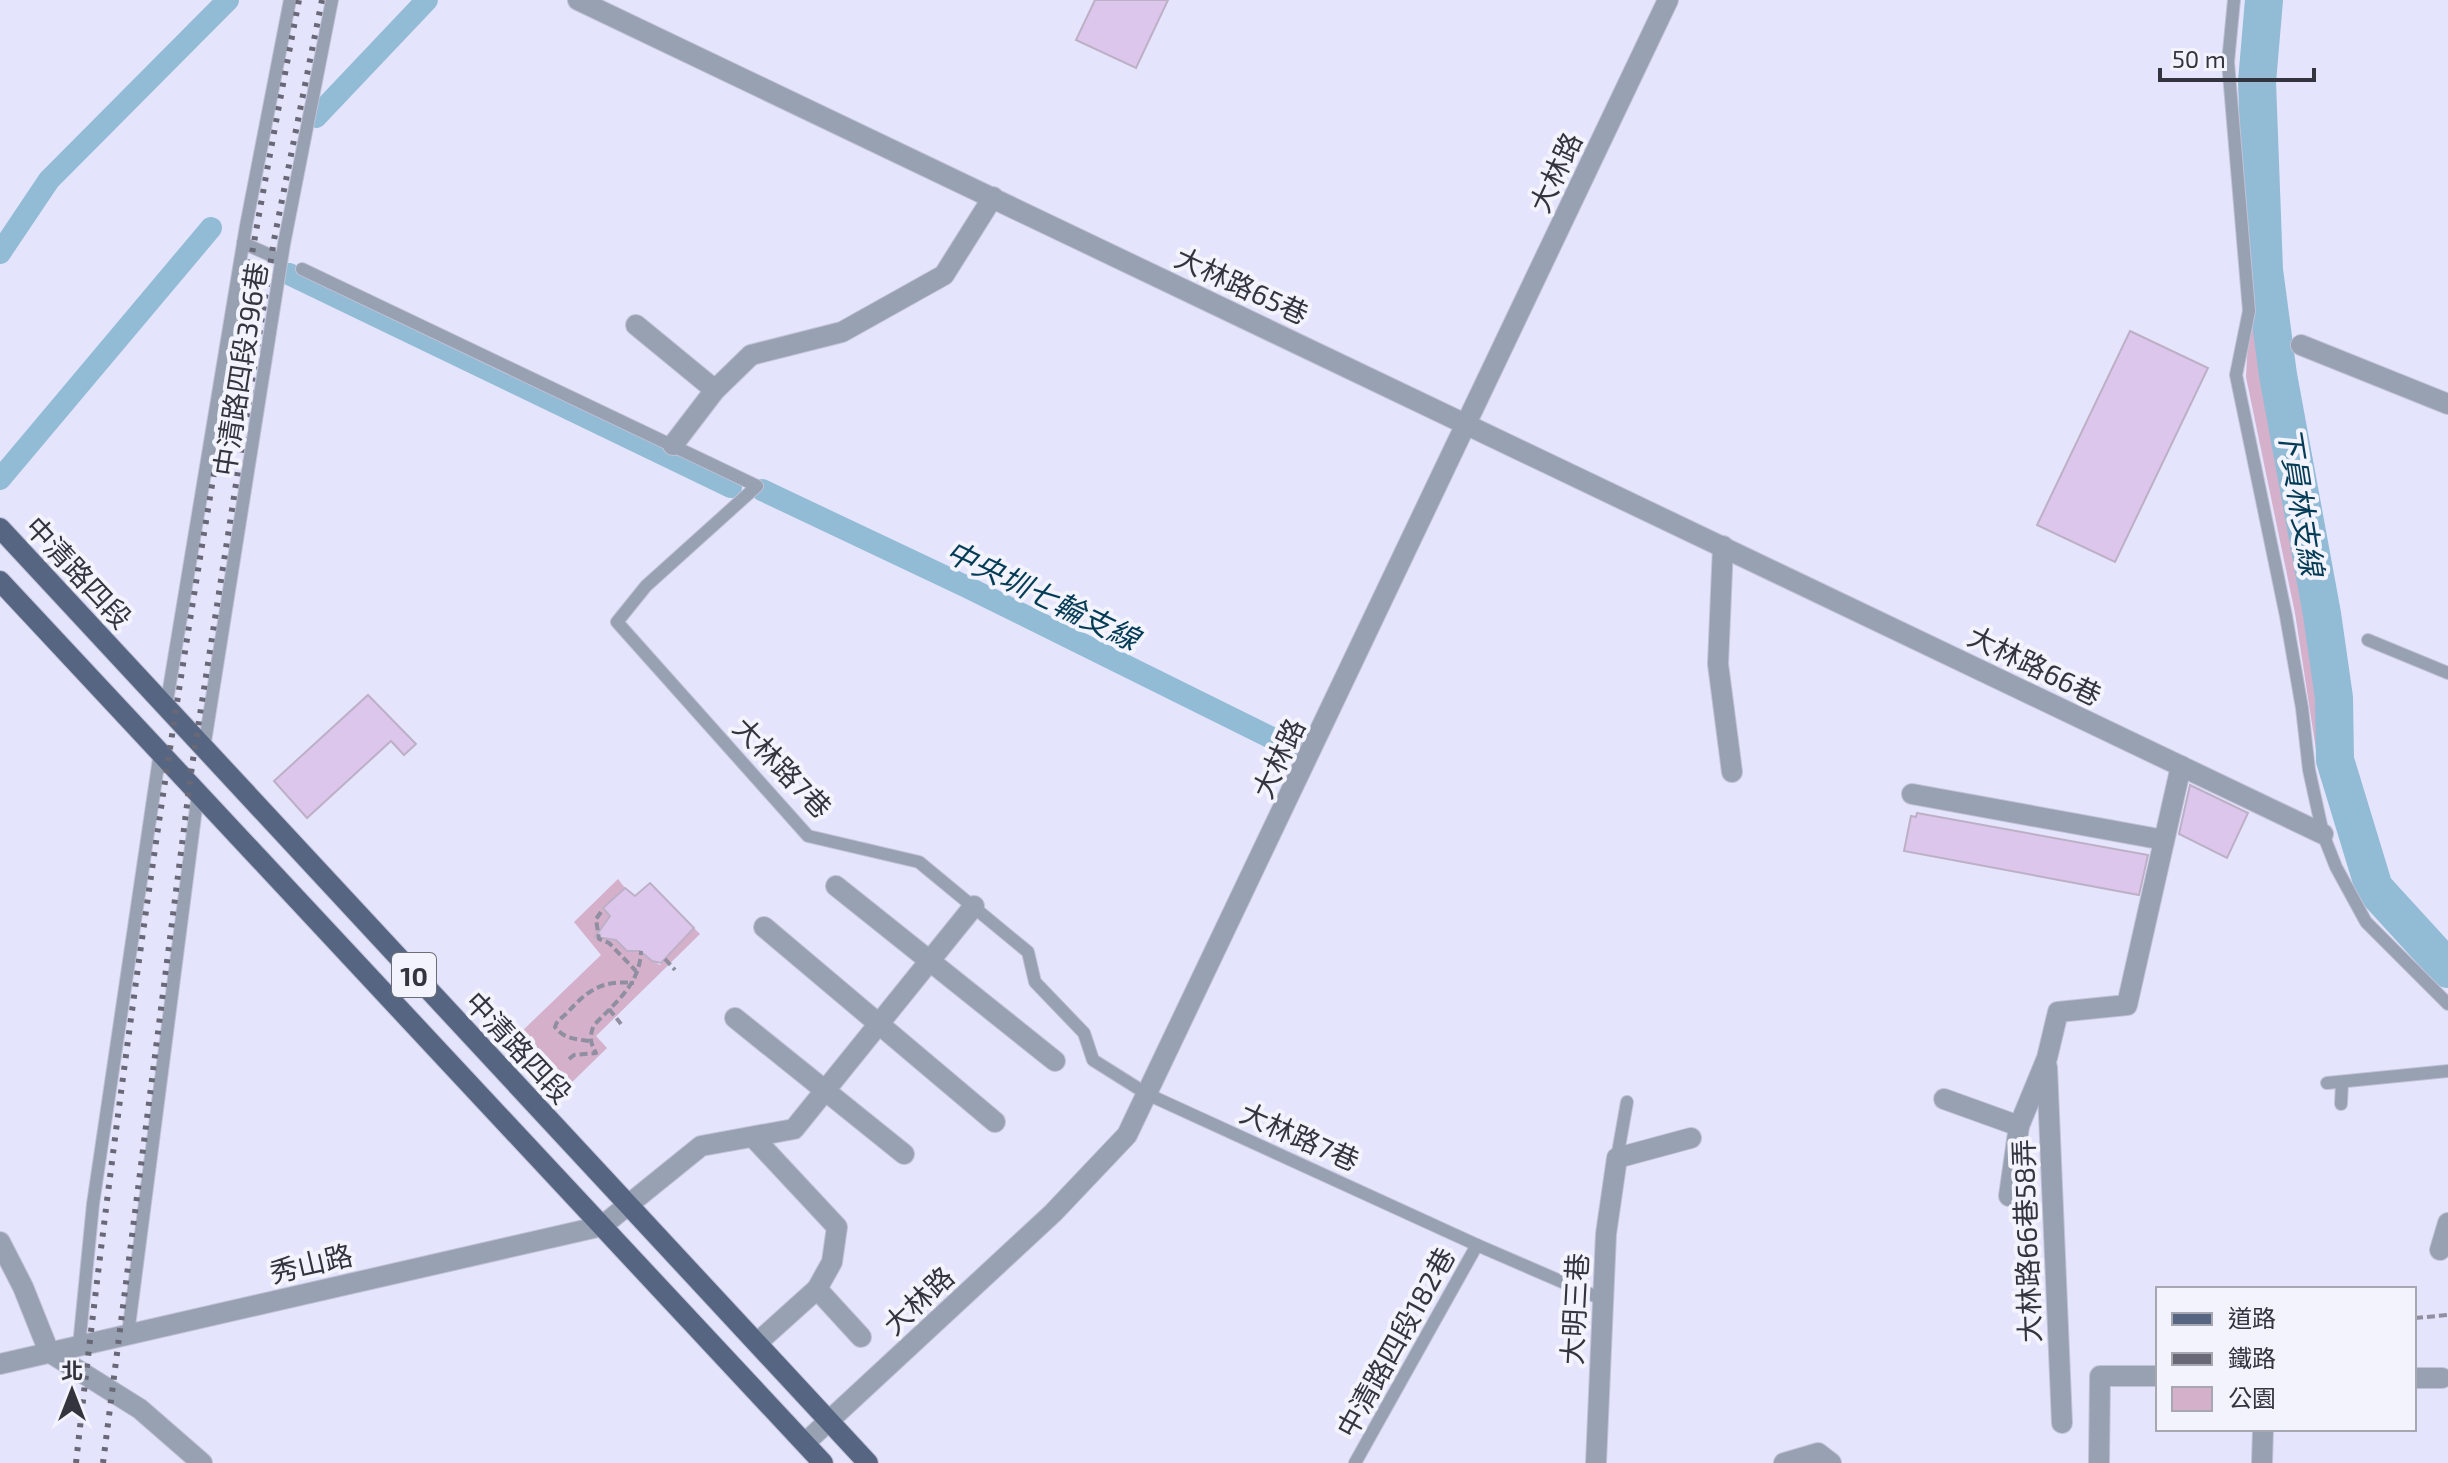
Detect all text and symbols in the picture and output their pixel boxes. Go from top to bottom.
scale bar [2160,32,2314,82]
text: 50 m [2172,44,2226,73]
street label: 大林路 [1522,127,1588,217]
street label: 大林路65巷 [1170,239,1314,331]
street label: 中清路四段396巷 [206,260,274,478]
water label: 下員林支線 [2272,424,2332,581]
street label: 中清路四段 [19,509,139,635]
water label: 中央圳七輪支線 [941,532,1148,658]
street label: 大林路66巷 [1963,618,2107,712]
street label: 大林路7巷 [727,710,839,824]
street label: 大林路 [1245,713,1311,803]
road number: 10 [392,953,436,997]
street label: 中清路四段 [459,984,579,1110]
street label: 大林路7巷 [1235,1095,1365,1177]
street label: 大林路66巷58弄 [2005,1138,2047,1344]
street label: 秀山路 [266,1237,356,1289]
street label: 中清路四段182巷 [1329,1241,1461,1443]
street label: 大明三巷 [1554,1252,1594,1366]
street label: 大林路 [876,1259,960,1341]
legend [2156,1287,2416,1431]
text: 道路 [2228,1303,2276,1332]
text: 鐵路 [2228,1343,2276,1372]
north arrow [32,1351,112,1431]
text: 北 [61,1357,83,1383]
text: 公園 [2228,1383,2276,1412]

